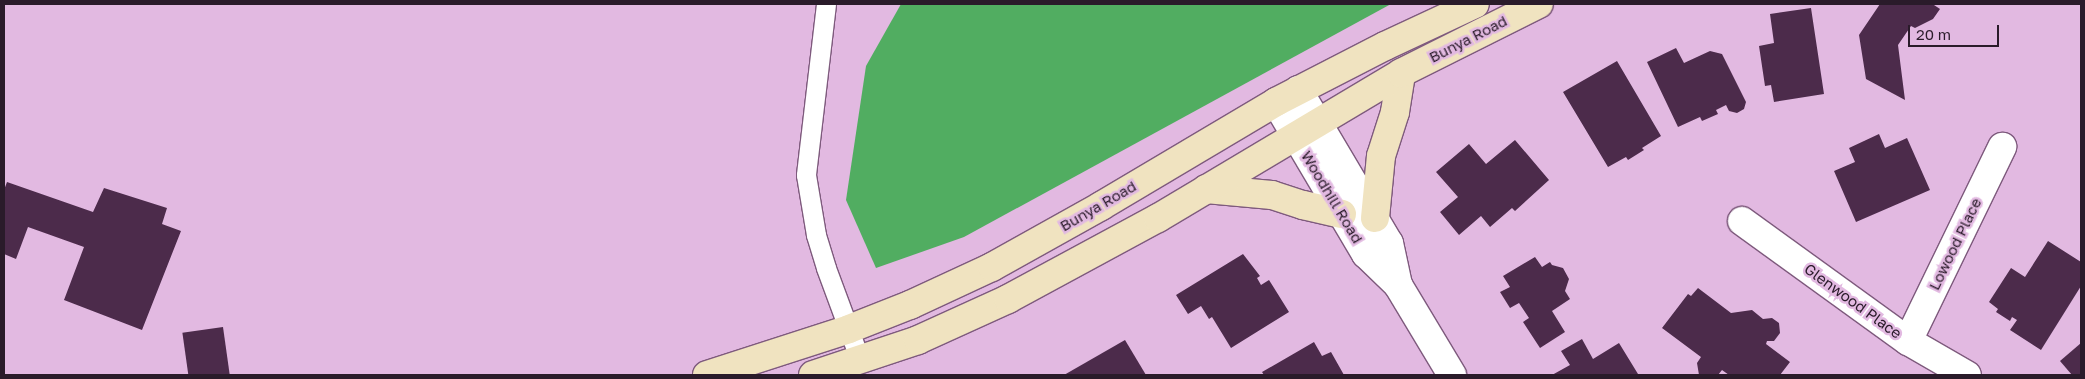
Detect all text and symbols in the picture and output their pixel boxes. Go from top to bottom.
street label: Bunya Road [1426,12,1510,66]
scale bar [1910,15,2001,47]
text: 20 m [1916,25,1951,43]
street label: Woodhill Road [1297,148,1367,246]
street label: Bunya Road [1057,177,1139,235]
street label: Lowood Place [1925,195,1985,293]
street label: Glenwood Place [1801,260,1905,342]

